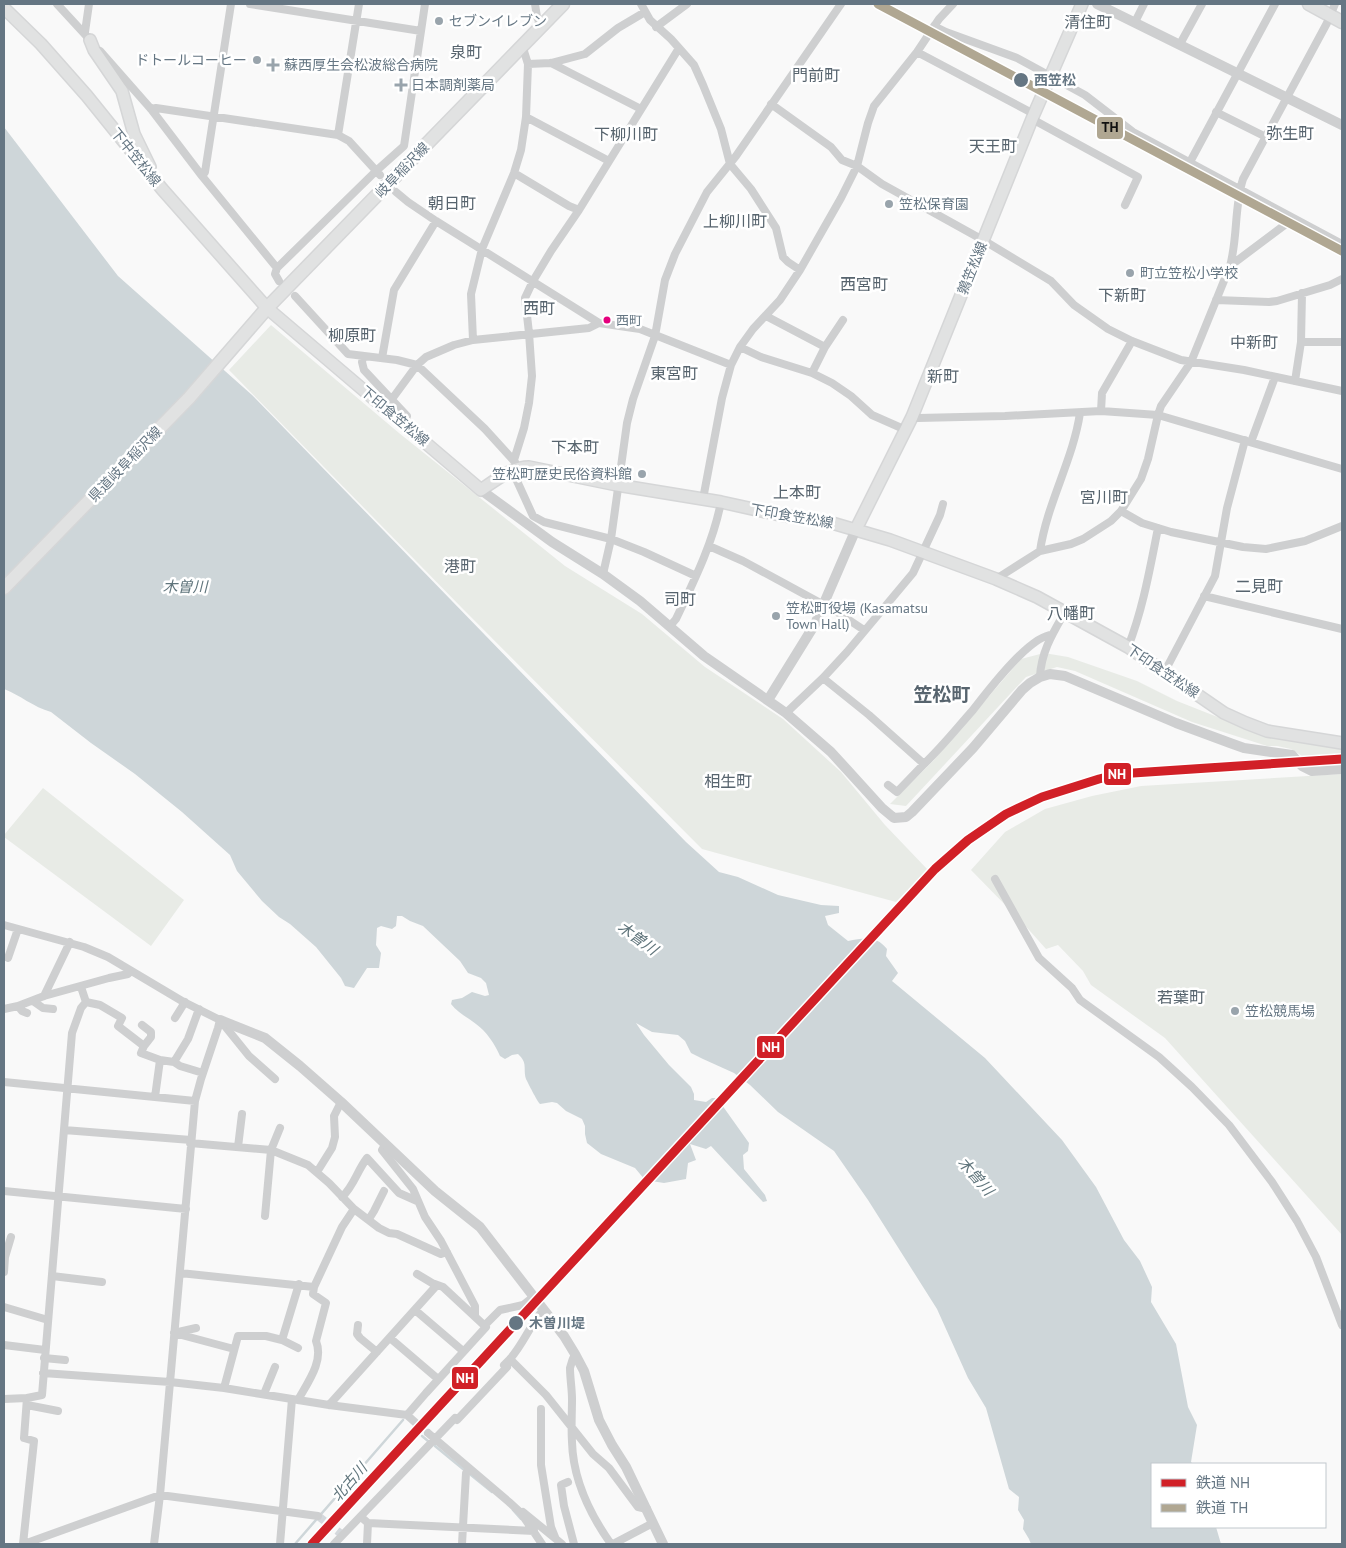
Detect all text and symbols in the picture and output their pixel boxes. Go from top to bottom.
place label: セブンイレブン [449,12,547,30]
district label: 清住町 [1064,12,1112,32]
marker: セブンイレブン [433,15,445,27]
district label: 泉町 [450,42,482,62]
place label: ドトールコーヒー [135,51,247,69]
marker: ドトールコーヒー [251,54,263,66]
place label: 蘇西厚生会松波総合病院 [284,56,438,74]
marker: 蘇西厚生会松波総合病院 [266,58,280,72]
district label: 門前町 [792,65,840,85]
marker: 西笠松 [1012,71,1030,89]
place label: 西笠松 [1034,71,1076,89]
place label: 日本調剤薬局 [411,76,495,94]
marker: 日本調剤薬局 [395,79,407,91]
line badge: TH [1096,116,1124,140]
text: TH [1101,118,1119,136]
district label: 弥生町 [1266,123,1314,143]
street label: 下中笠松線 [107,124,165,190]
district label: 下柳川町 [594,124,658,144]
district label: 天王町 [969,136,1017,156]
street label: 岐阜稲沢線 [371,139,433,201]
district label: 朝日町 [428,193,476,213]
place label: 笠松保育園 [899,195,969,213]
marker: 笠松保育園 [883,198,895,210]
district label: 上柳川町 [703,211,767,231]
street label: 鶉笠松線 [953,239,991,297]
place label: 町立笠松小学校 [1140,264,1238,282]
marker: 町立笠松小学校 [1124,267,1136,279]
district label: 西宮町 [840,274,888,294]
district label: 下新町 [1098,285,1146,305]
district label: 西町 [523,298,555,318]
place label: 西町 [616,312,642,329]
marker: 西町 [602,315,612,325]
district label: 柳原町 [328,325,376,345]
district label: 中新町 [1230,332,1278,352]
district label: 東宮町 [650,363,698,383]
district label: 新町 [927,366,959,386]
street label: 下印食笠松線 [357,382,433,450]
street label: 県道岐阜稲沢線 [84,423,166,505]
district label: 下本町 [551,437,599,457]
place label: 笠松町歴史民俗資料館 [492,465,632,483]
marker: 笠松町歴史民俗資料館 [636,468,648,480]
district label: 上本町 [773,482,821,502]
district label: 宮川町 [1080,487,1128,507]
street label: 下印食笠松線 [749,500,835,532]
district label: 港町 [444,556,476,576]
district label: 二見町 [1235,576,1283,596]
water label: 木曽川 [162,577,209,596]
district label: 司町 [664,589,696,609]
place label: 笠松町役場 (Kasamatsu Town Hall) [786,599,928,633]
district label: 八幡町 [1047,603,1095,623]
marker: 笠松町役場 (Kasamatsu Town Hall) [770,610,782,622]
street label: 下印食笠松線 [1123,640,1203,702]
district label: 笠松町 [913,682,971,706]
line badge: NH [1103,762,1132,786]
text: NH [1108,765,1126,783]
district label: 相生町 [704,771,752,791]
water label: 木曽川 [614,917,663,960]
district label: 若葉町 [1157,987,1205,1007]
place label: 笠松競馬場 [1245,1002,1315,1020]
marker: 笠松競馬場 [1229,1005,1241,1017]
line badge: NH [756,1035,785,1059]
text: NH [762,1038,780,1056]
water label: 木曽川 [954,1153,999,1201]
marker: 木曽川堤 [507,1314,525,1332]
place label: 木曽川堤 [529,1314,585,1332]
line badge: NH [451,1366,479,1390]
text: NH [456,1369,474,1387]
water label: 北古川 [327,1457,372,1505]
legend [1151,1463,1326,1528]
text: 鉄道 NH [1196,1473,1250,1492]
text: 鉄道 TH [1196,1498,1248,1517]

